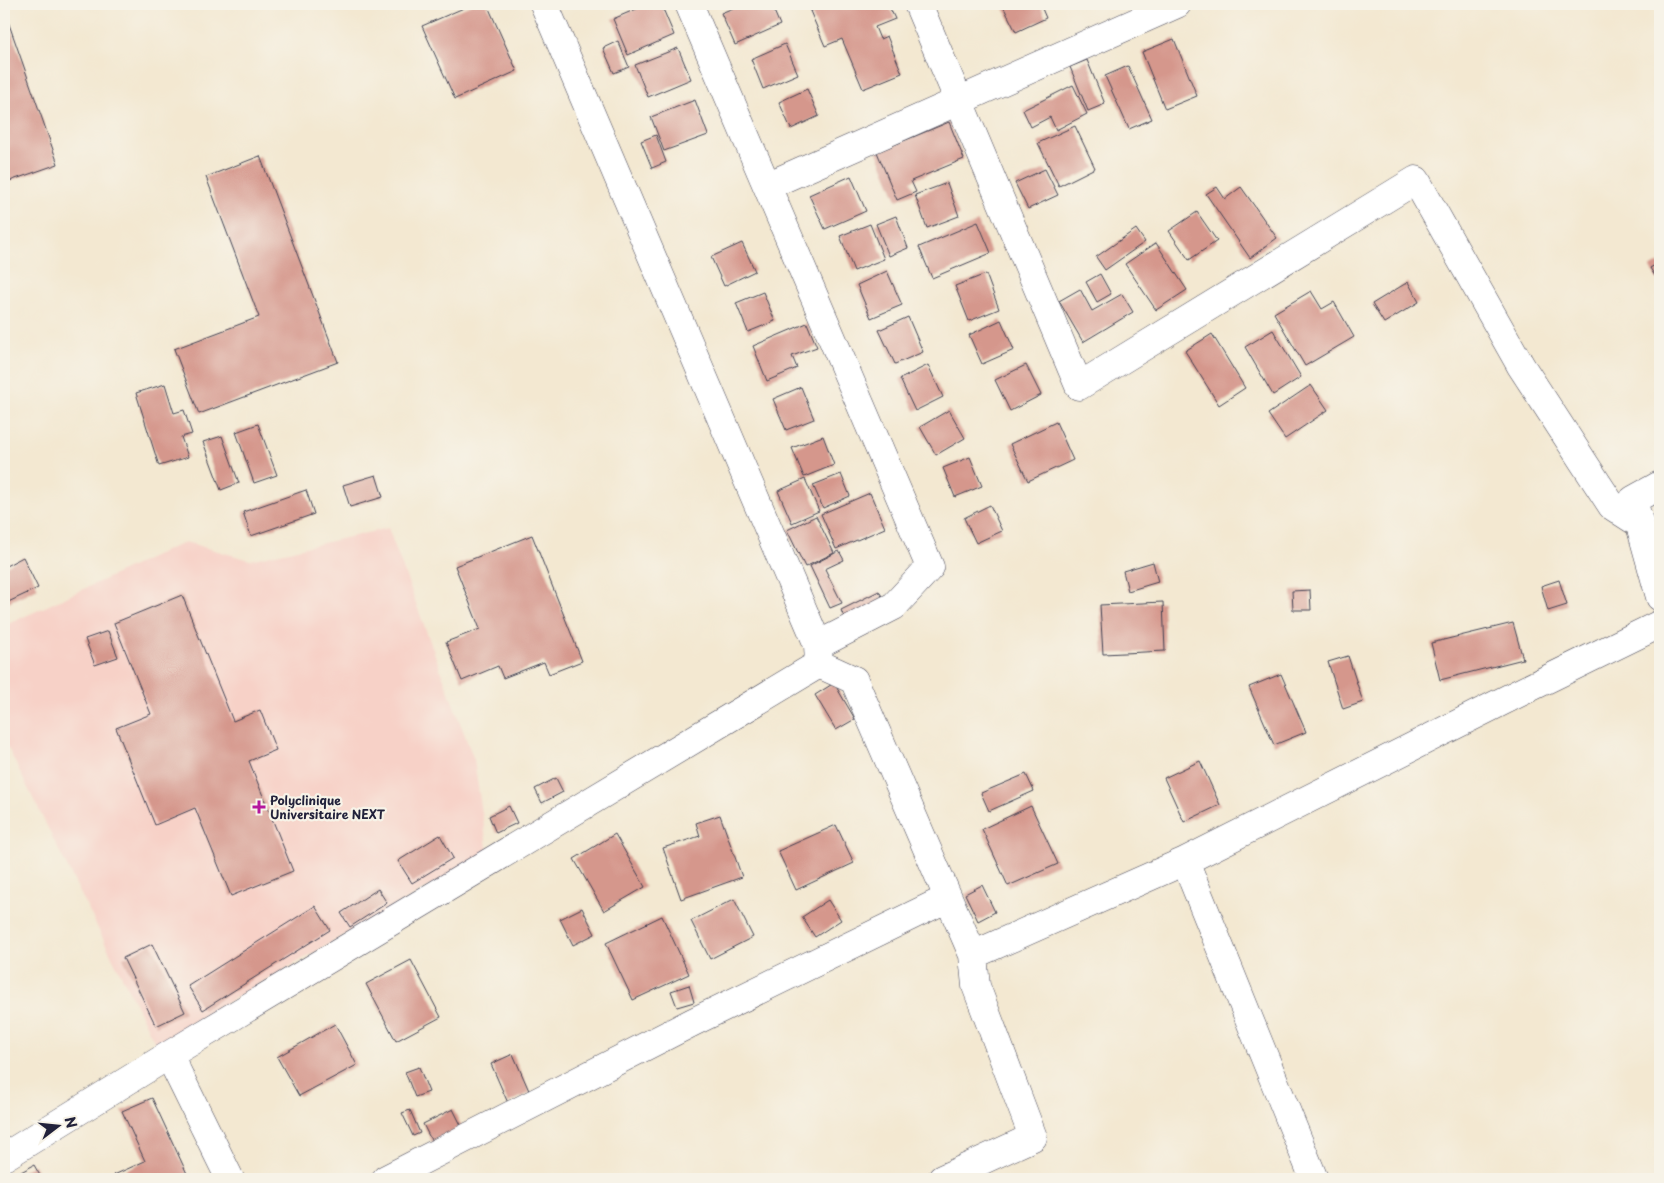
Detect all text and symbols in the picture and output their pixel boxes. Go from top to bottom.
place label: Polyclinique Universitaire NEXT [270,791,386,823]
marker: Polyclinique Universitaire NEXT [252,800,266,814]
north arrow [32,1100,82,1150]
text: N [59,1114,83,1131]

